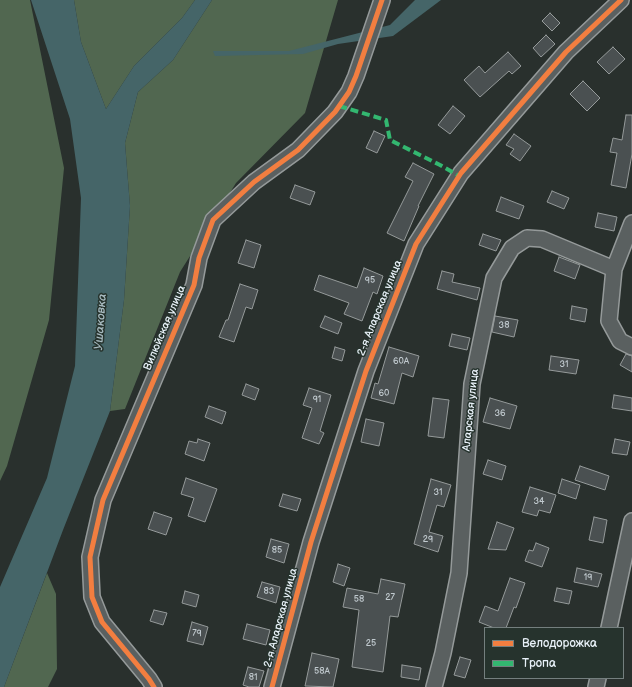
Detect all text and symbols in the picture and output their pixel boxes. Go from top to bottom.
street label: 2-я Аларская улица [355,258,405,358]
house number: 95 [365,276,375,286]
street label: Вилюйская улица [141,284,189,372]
water label: Ушаковка [92,293,110,351]
house number: 38 [499,321,509,331]
house number: 60А [393,357,409,367]
house number: 31 [559,360,569,370]
street label: Аларская улица [460,368,482,452]
house number: 60 [379,389,389,399]
house number: 91 [313,395,321,405]
house number: 36 [494,409,506,419]
house number: 31 [433,488,443,498]
house number: 34 [533,497,545,507]
house number: 29 [423,535,433,545]
house number: 85 [272,546,282,556]
street label: 2-я Аларская улица [261,567,301,669]
house number: 19 [584,573,592,583]
house number: 83 [264,587,274,597]
house number: 27 [385,593,395,603]
house number: 58 [354,595,364,605]
legend [484,627,624,679]
house number: 79 [192,629,202,639]
text: Велодорожка [522,636,597,651]
house number: 25 [366,639,376,649]
text: Тропа [522,656,556,671]
house number: 58А [314,667,330,677]
house number: 81 [249,673,257,683]

